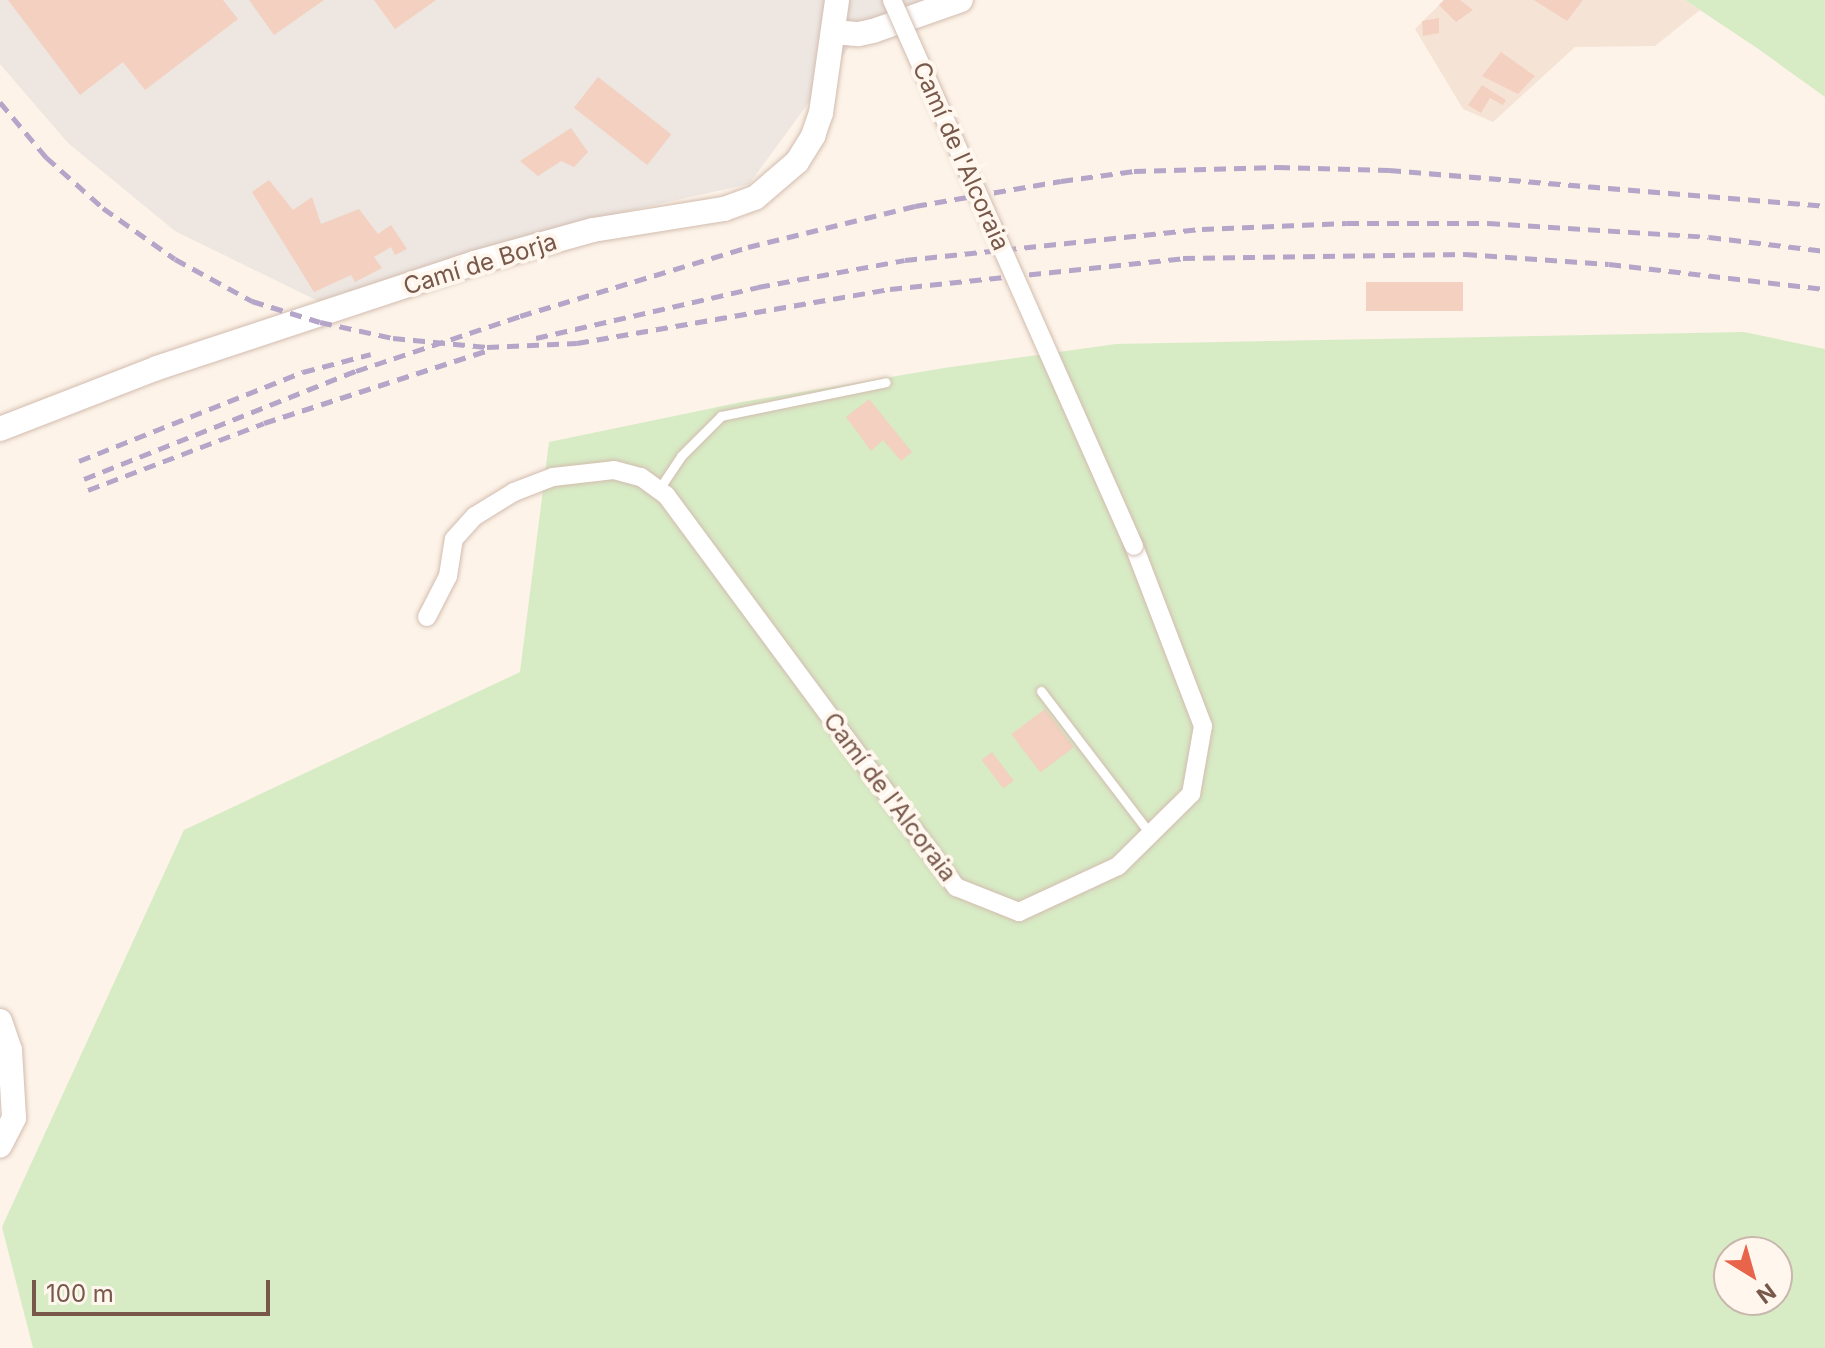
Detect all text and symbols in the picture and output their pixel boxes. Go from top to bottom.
street label: Camí de l'Alcoraia [906,57,1016,255]
street label: Camí de Borja [400,227,560,301]
street label: Camí de l'Alcoraia [817,707,963,887]
north arrow [1713,1236,1793,1316]
scale bar [36,1264,274,1314]
text: N [1752,1278,1781,1309]
text: 100 m [46,1279,114,1308]

